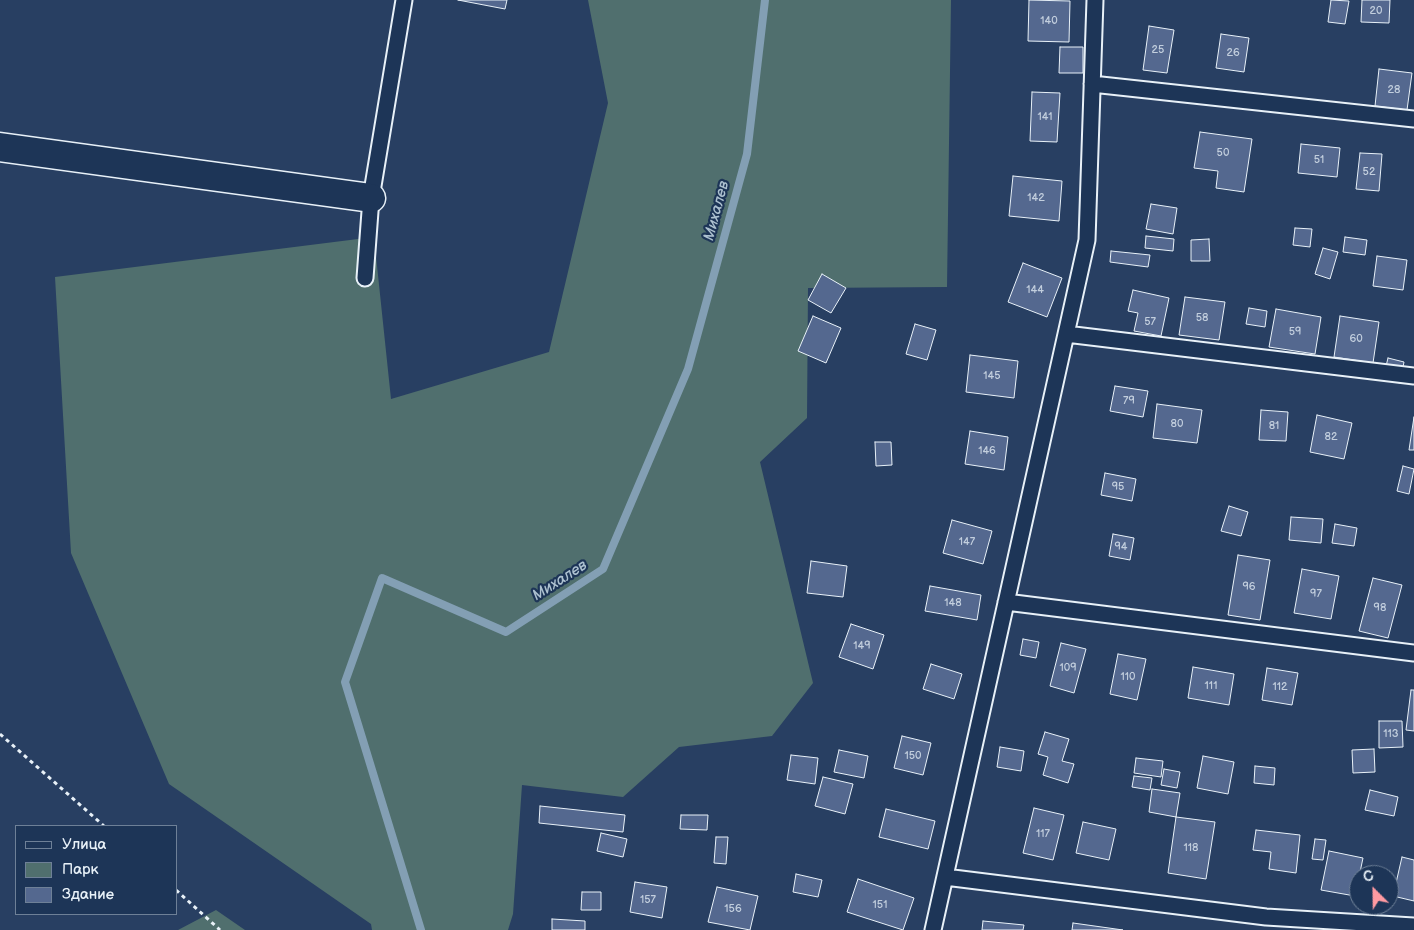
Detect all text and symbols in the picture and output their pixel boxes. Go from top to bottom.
house number: 20 [1370,4,1382,18]
house number: 140 [1040,14,1058,28]
house number: 25 [1152,43,1164,57]
house number: 26 [1226,46,1240,60]
house number: 28 [1388,83,1400,97]
house number: 141 [1037,110,1053,124]
house number: 50 [1217,146,1229,160]
house number: 51 [1314,153,1324,167]
house number: 52 [1363,165,1375,179]
water label: Михалев [700,179,734,243]
house number: 142 [1027,191,1045,205]
house number: 144 [1026,283,1044,297]
house number: 58 [1196,311,1208,325]
house number: 57 [1144,315,1156,329]
house number: 59 [1289,325,1301,339]
house number: 60 [1349,332,1363,346]
house number: 145 [983,369,1001,383]
house number: 79 [1123,394,1135,408]
house number: 80 [1171,417,1183,431]
house number: 81 [1269,419,1279,433]
house number: 82 [1325,430,1337,444]
house number: 146 [978,444,996,458]
house number: 95 [1112,480,1124,494]
house number: 147 [959,535,975,549]
house number: 94 [1114,540,1128,554]
water label: Михалев [529,557,591,605]
house number: 96 [1242,580,1256,594]
house number: 97 [1310,587,1322,601]
house number: 148 [944,596,962,610]
house number: 98 [1374,601,1386,615]
house number: 149 [853,639,871,653]
house number: 109 [1059,661,1077,675]
house number: 110 [1121,670,1135,684]
house number: 111 [1205,679,1217,693]
house number: 112 [1272,680,1288,694]
house number: 113 [1383,727,1399,741]
house number: 150 [904,749,922,763]
legend [15,825,178,915]
house number: 117 [1036,827,1050,841]
text: Улица [62,835,106,854]
house number: 118 [1184,841,1198,855]
text: Парк [62,860,99,879]
north arrow [1349,865,1399,915]
text: С [1361,867,1376,886]
text: Здание [62,885,114,904]
house number: 157 [640,893,656,907]
house number: 151 [873,898,887,912]
house number: 156 [724,902,742,916]

